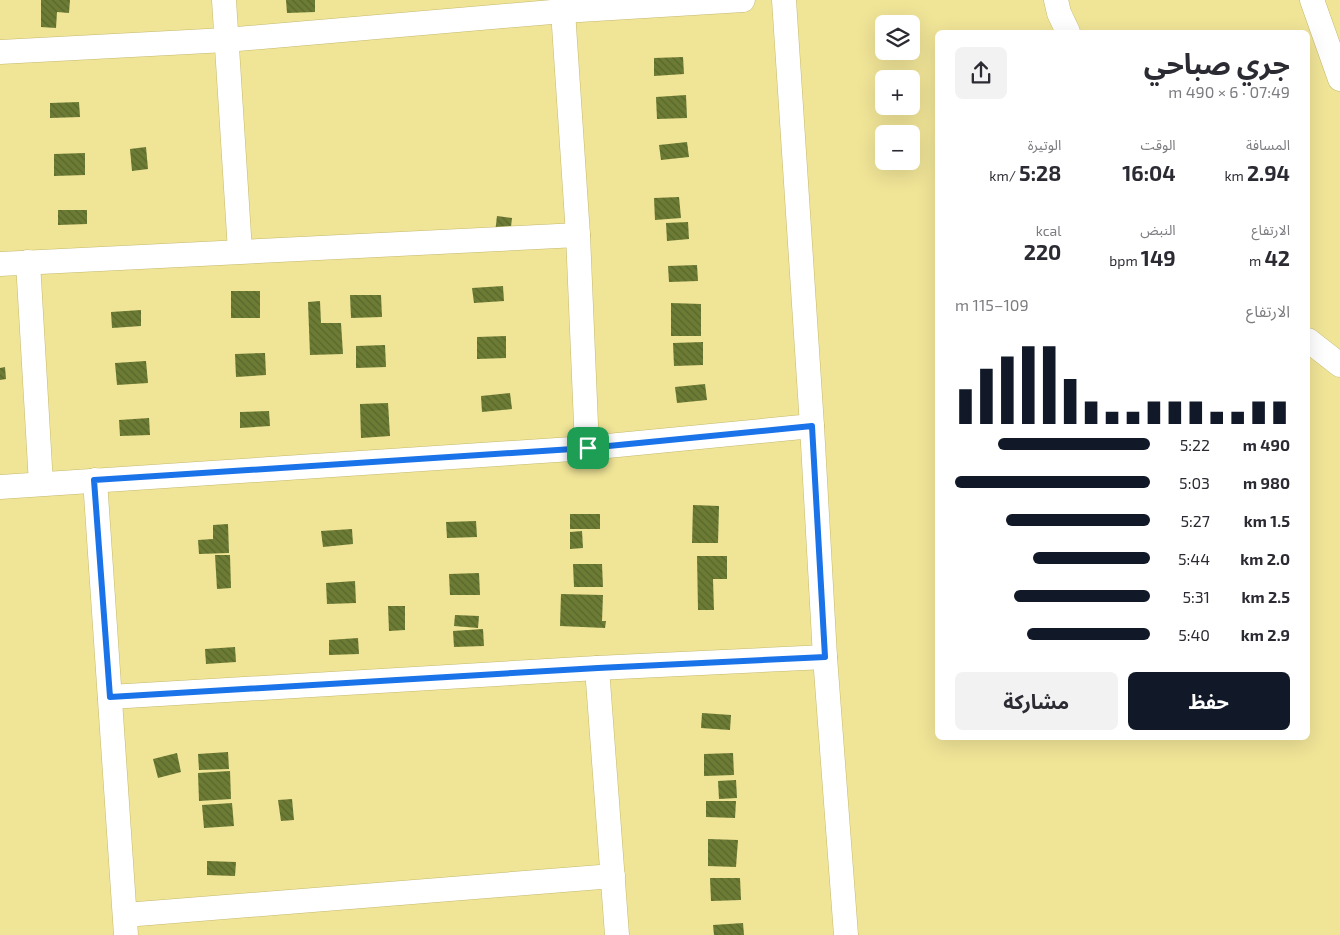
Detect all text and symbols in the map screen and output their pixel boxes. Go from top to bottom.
map controls [875,15,920,170]
button: layers [875,15,920,60]
text: جري صباحي [1144,46,1290,80]
button: share [955,47,1007,99]
button: + [875,70,920,115]
text: 07:49 · 6 × 490 m [1168,82,1290,101]
button: − [875,125,920,170]
text: الوتيرة [1028,136,1061,153]
text: الوقت [1141,136,1176,153]
text: المسافة [1246,136,1290,153]
text: 5:28 [1019,160,1061,185]
text: 16:04 [1122,160,1176,185]
text: 2.94 [1247,160,1290,185]
text: /km [989,167,1019,184]
text: km [1224,167,1247,184]
text: النبض [1140,221,1176,238]
text: الارتفاع [1252,221,1290,238]
text: kcal [1036,222,1061,239]
text: 220 [1024,239,1061,264]
text: 149 [1141,245,1176,270]
text: 42 [1264,245,1290,270]
text: bpm [1109,252,1141,269]
text: m [1249,252,1264,269]
text: 109–115 m [955,295,1029,314]
text: الارتفاع [1246,301,1290,320]
pin [567,427,609,469]
icon: arrive [574,434,602,462]
text: 5:22 [1180,435,1210,454]
text: 490 m [1243,435,1290,454]
text: 5:03 [1179,473,1210,492]
text: 980 m [1243,473,1290,492]
text: 5:27 [1180,511,1210,530]
text: 1.5 km [1244,511,1290,530]
text: 5:44 [1178,549,1210,568]
text: 2.0 km [1240,549,1290,568]
text: 5:31 [1182,587,1210,606]
text: 2.5 km [1241,587,1290,606]
text: 5:40 [1178,625,1210,644]
text: 2.9 km [1241,625,1290,644]
button: مشاركة [955,672,1118,730]
button: حفظ [1128,672,1290,730]

